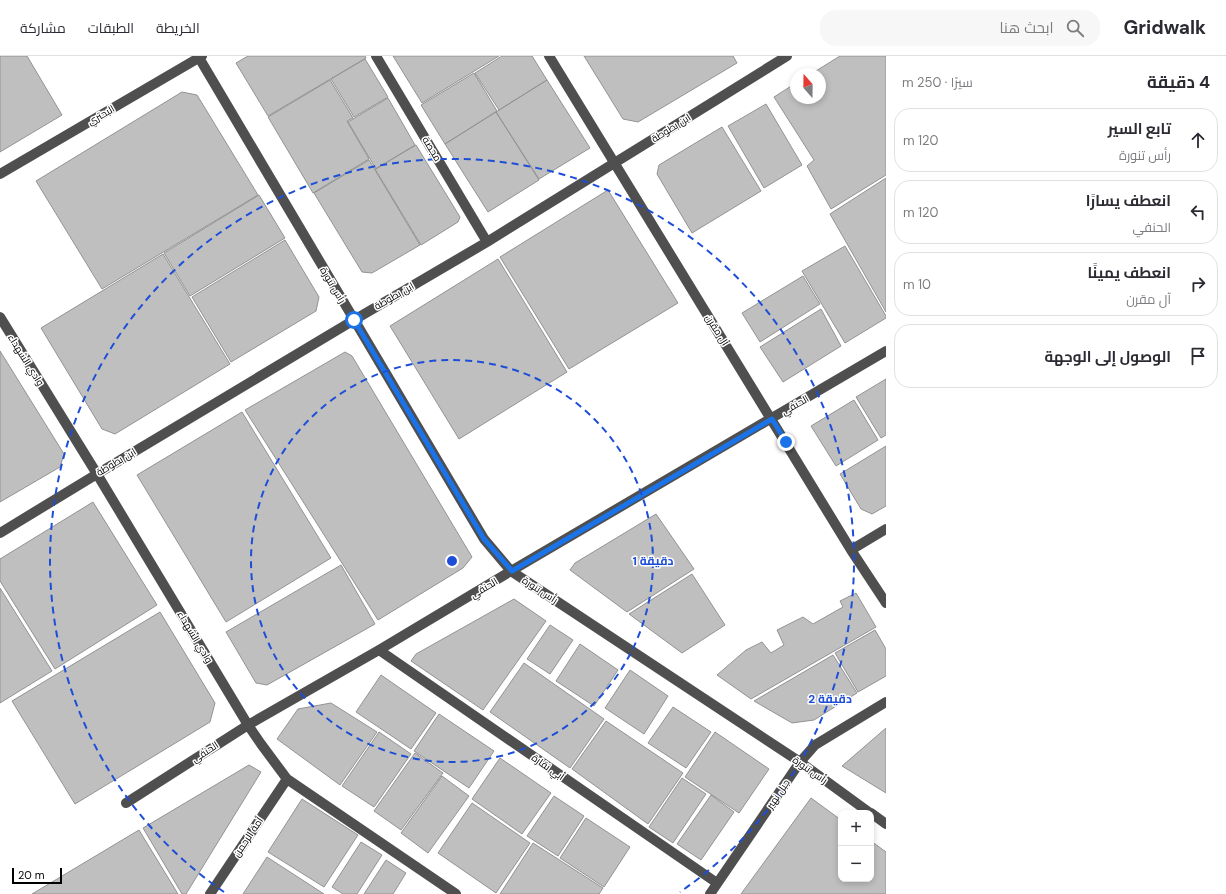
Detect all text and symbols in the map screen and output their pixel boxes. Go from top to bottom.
search box [820,10,1100,46]
text: Gridwalk [1124,15,1206,40]
icon: search [1064,17,1086,39]
text: ابحث هنا [999,18,1054,38]
text: مشاركة [20,19,66,37]
text: الطبقات [88,19,134,37]
text: الخريطة [156,19,200,37]
north arrow [790,68,826,104]
text: 4 دقيقة [1147,71,1210,93]
text: سيرًا · 250 m [902,74,973,91]
street label: البحتري [85,102,117,129]
street label: ابن بطوطة [649,111,693,145]
text: تابع السير [1108,119,1171,139]
icon: ahead [1187,129,1209,151]
text: 120 m [903,132,938,149]
street label: مجصة [420,134,444,164]
text: رأس تنورة [1119,147,1171,164]
text: انعطف يسارًا [1086,191,1171,211]
icon: left [1187,201,1209,223]
text: 120 m [903,204,938,221]
text: الحنفي [1132,219,1171,236]
text: انعطف يمينًا [1088,263,1171,283]
street label: رأس تنورة [317,265,349,305]
icon: right [1187,273,1209,295]
text: 10 m [903,276,931,293]
street label: ابن بطوطة [372,279,416,313]
text: آل مقرن [1126,291,1171,308]
route start [345,311,363,329]
street label: آل مقرن [702,312,732,348]
street label: وادي الشهداء [4,332,47,389]
icon: arrive [1187,345,1209,367]
text: الوصول إلى الوجهة [1044,347,1171,367]
street label: الحنفي [779,392,812,419]
route end [777,433,795,451]
street label: ابن بطوطة [94,445,138,479]
text: 1 دقيقة [632,553,674,569]
centre of rings [445,554,459,568]
street label: رأس تنورة [520,574,560,606]
street label: الحنفي [468,575,501,602]
street label: وادي الشهداء [173,608,216,666]
text: 2 دقيقة [808,691,852,707]
street label: الحنفي [189,738,222,766]
street label: أبي نقارة [528,751,567,784]
street label: رأس تنورة [790,753,830,787]
street label: جبل نهير [763,777,793,812]
map controls [838,810,874,882]
button: + [838,810,874,846]
street label: أمة الرحمن [230,814,266,859]
button: − [838,846,874,882]
scale bar [12,866,62,885]
text: 20 m [18,868,44,882]

